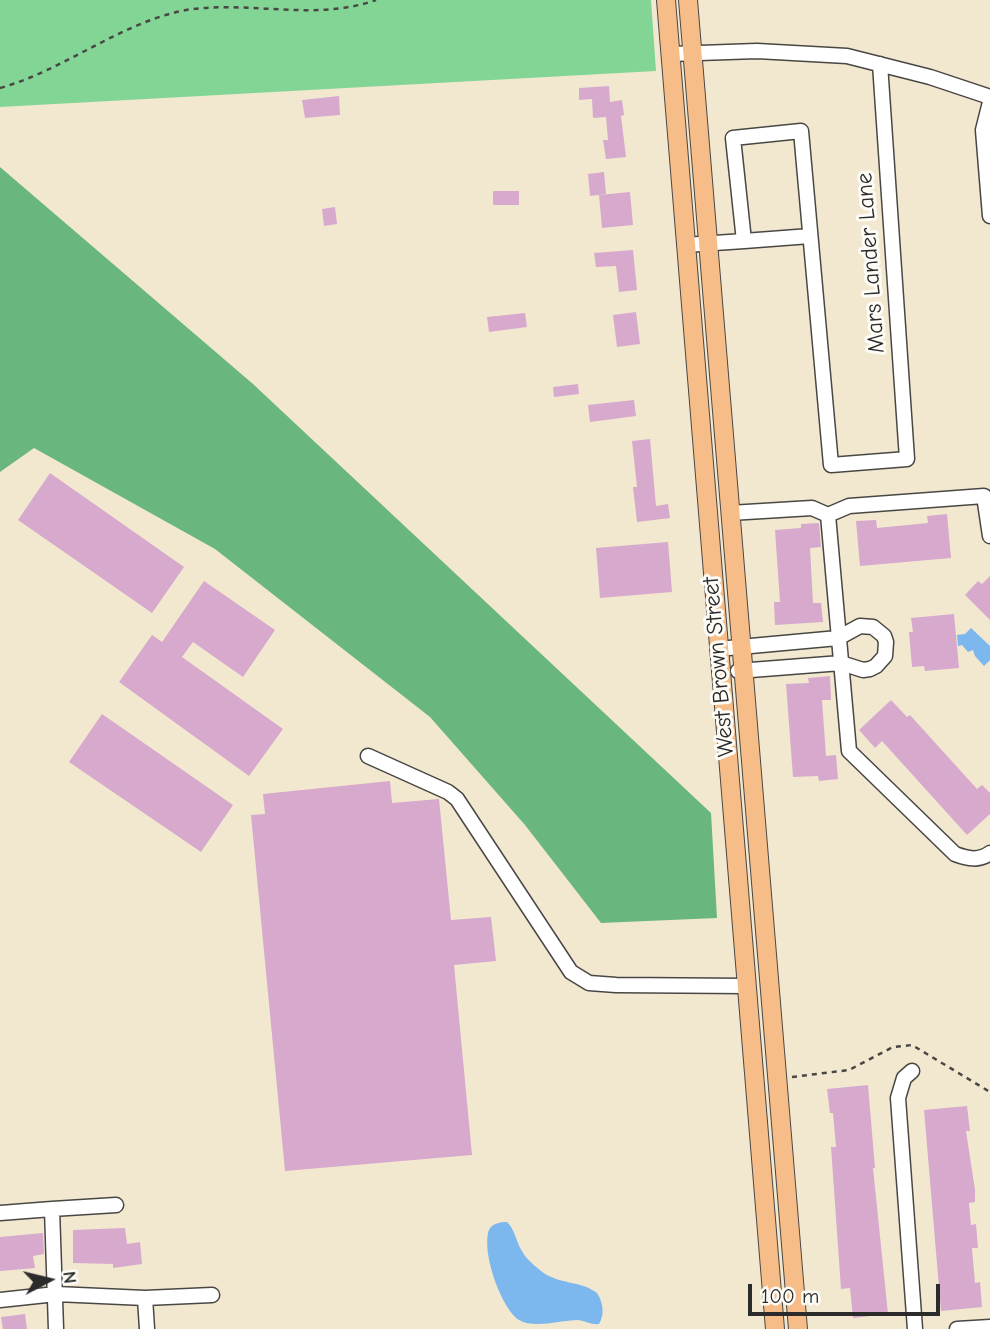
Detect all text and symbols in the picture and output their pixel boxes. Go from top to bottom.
street label: Mars Lander Lane [851,172,891,354]
street label: West Brown Street [697,576,741,758]
north arrow [14,1245,84,1315]
text: N [58,1270,82,1285]
scale bar [752,1270,944,1314]
text: 100 m [761,1284,819,1308]

